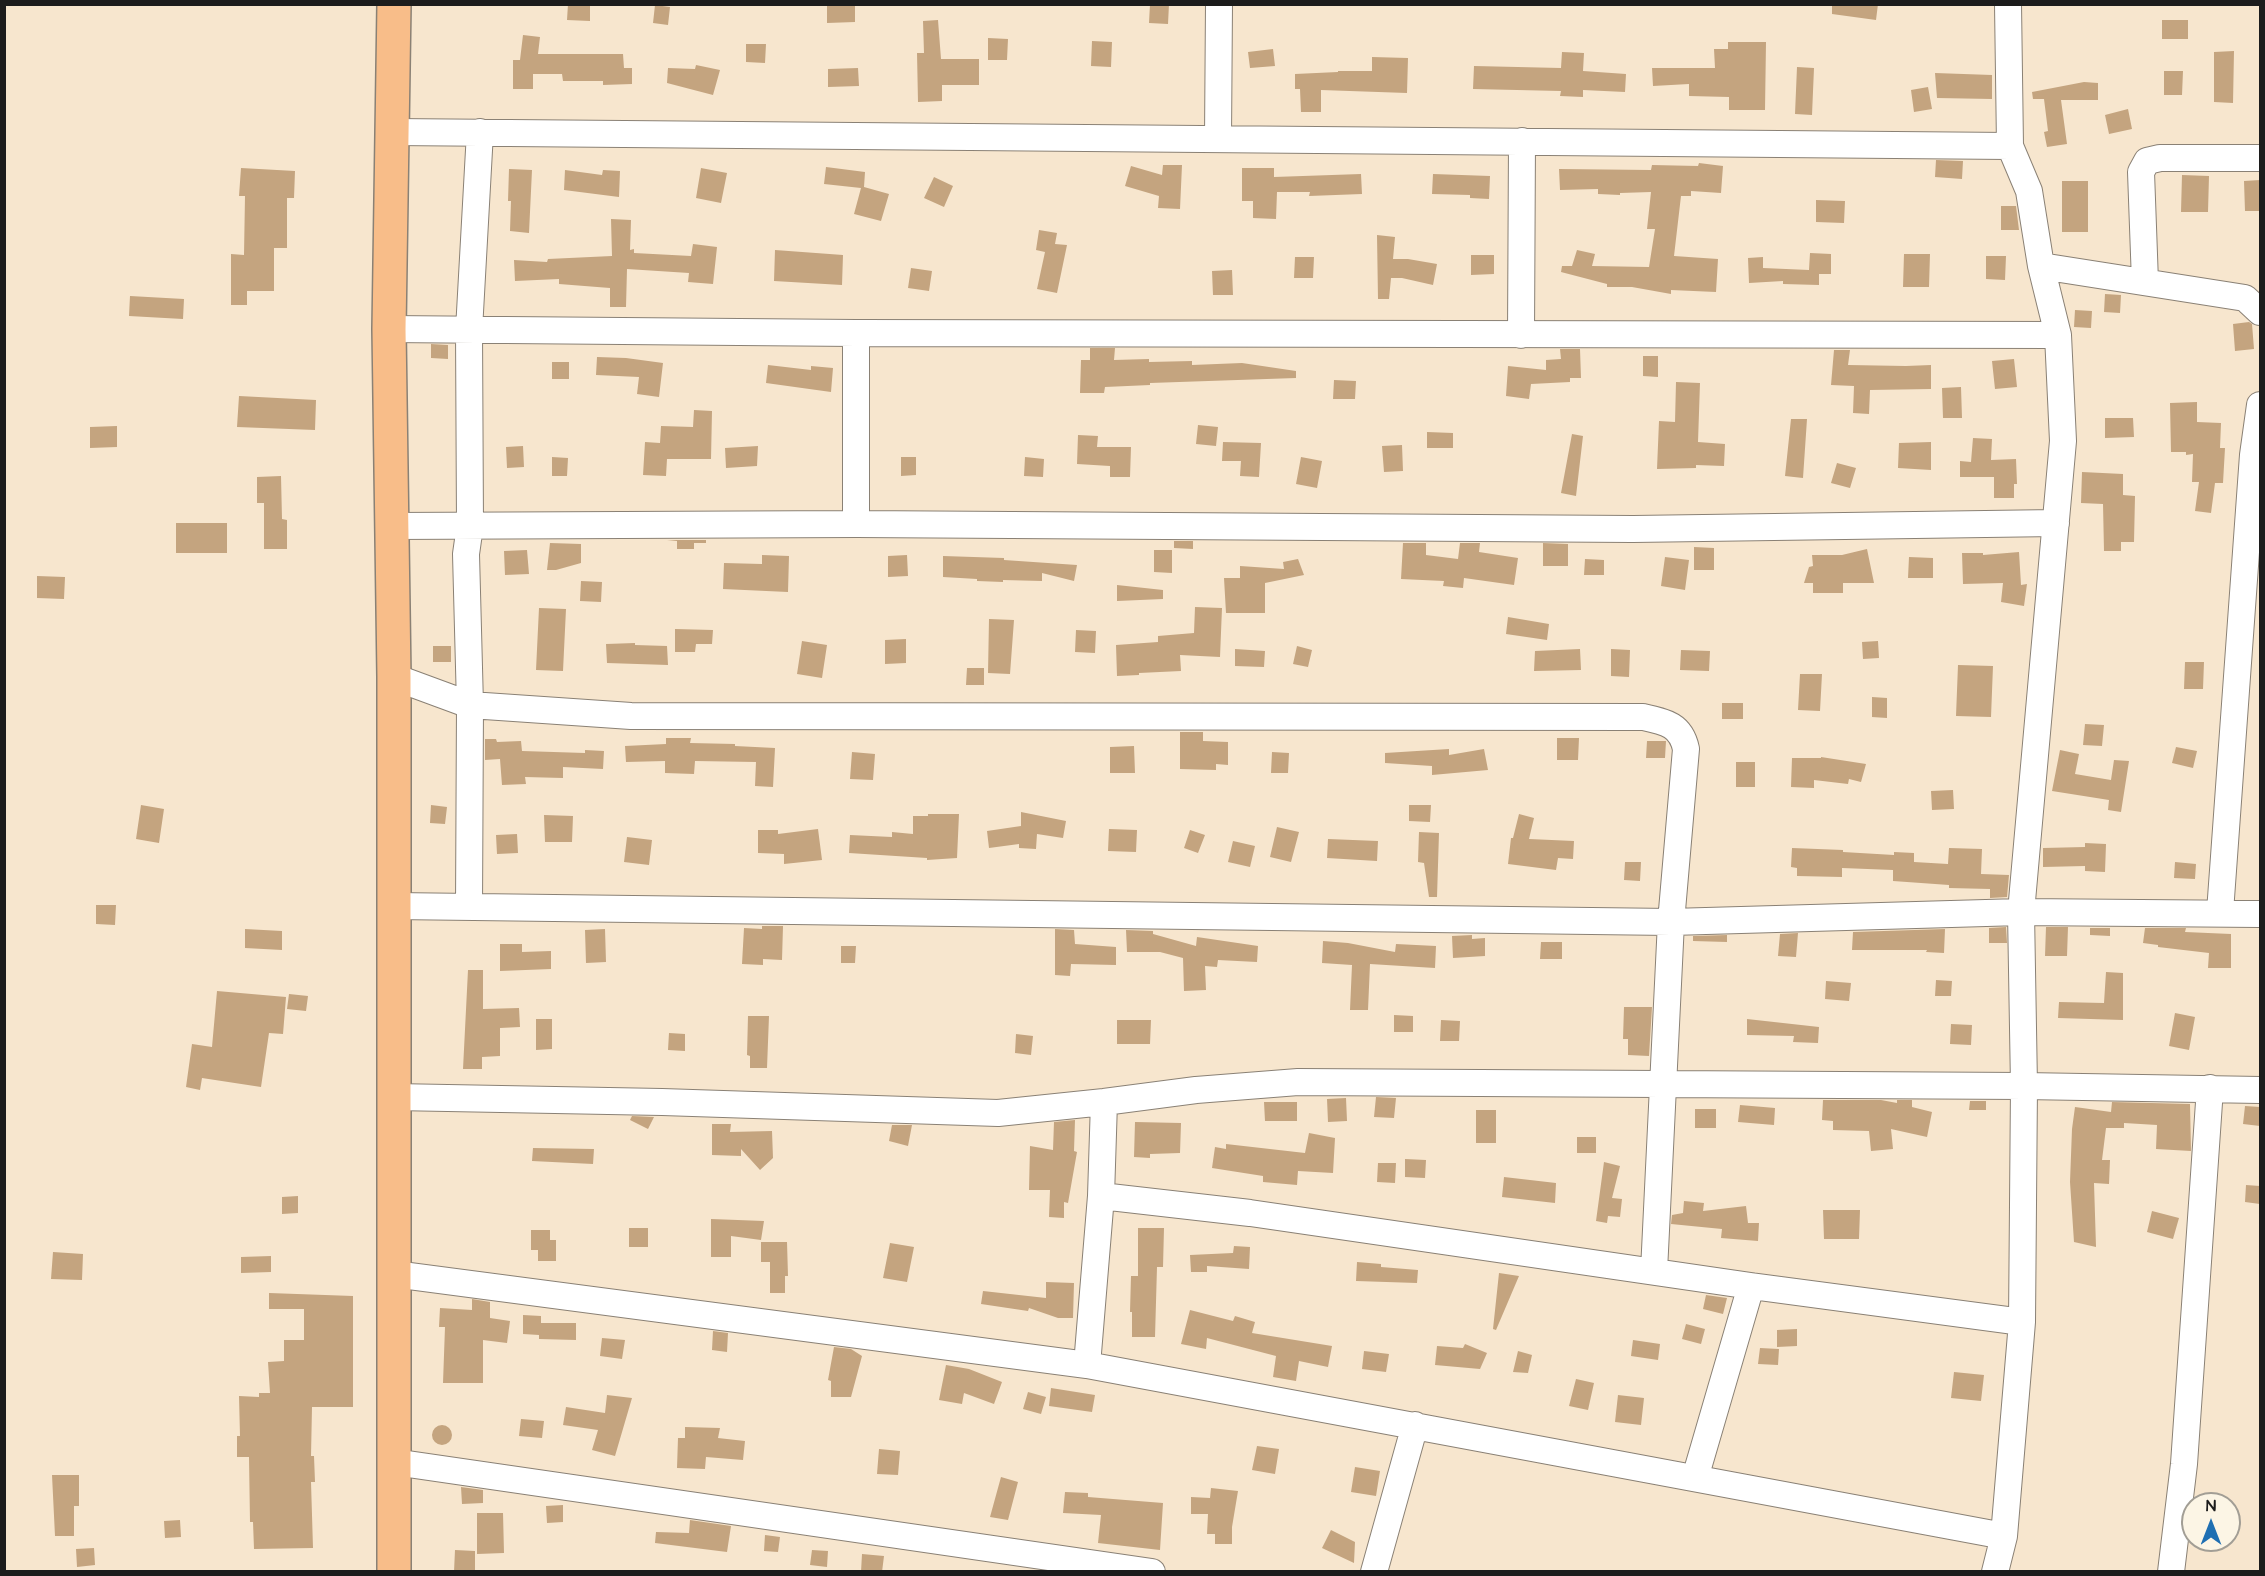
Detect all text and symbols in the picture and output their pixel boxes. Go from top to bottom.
north arrow [2181,1492,2241,1552]
text: N [2206,1495,2216,1517]

